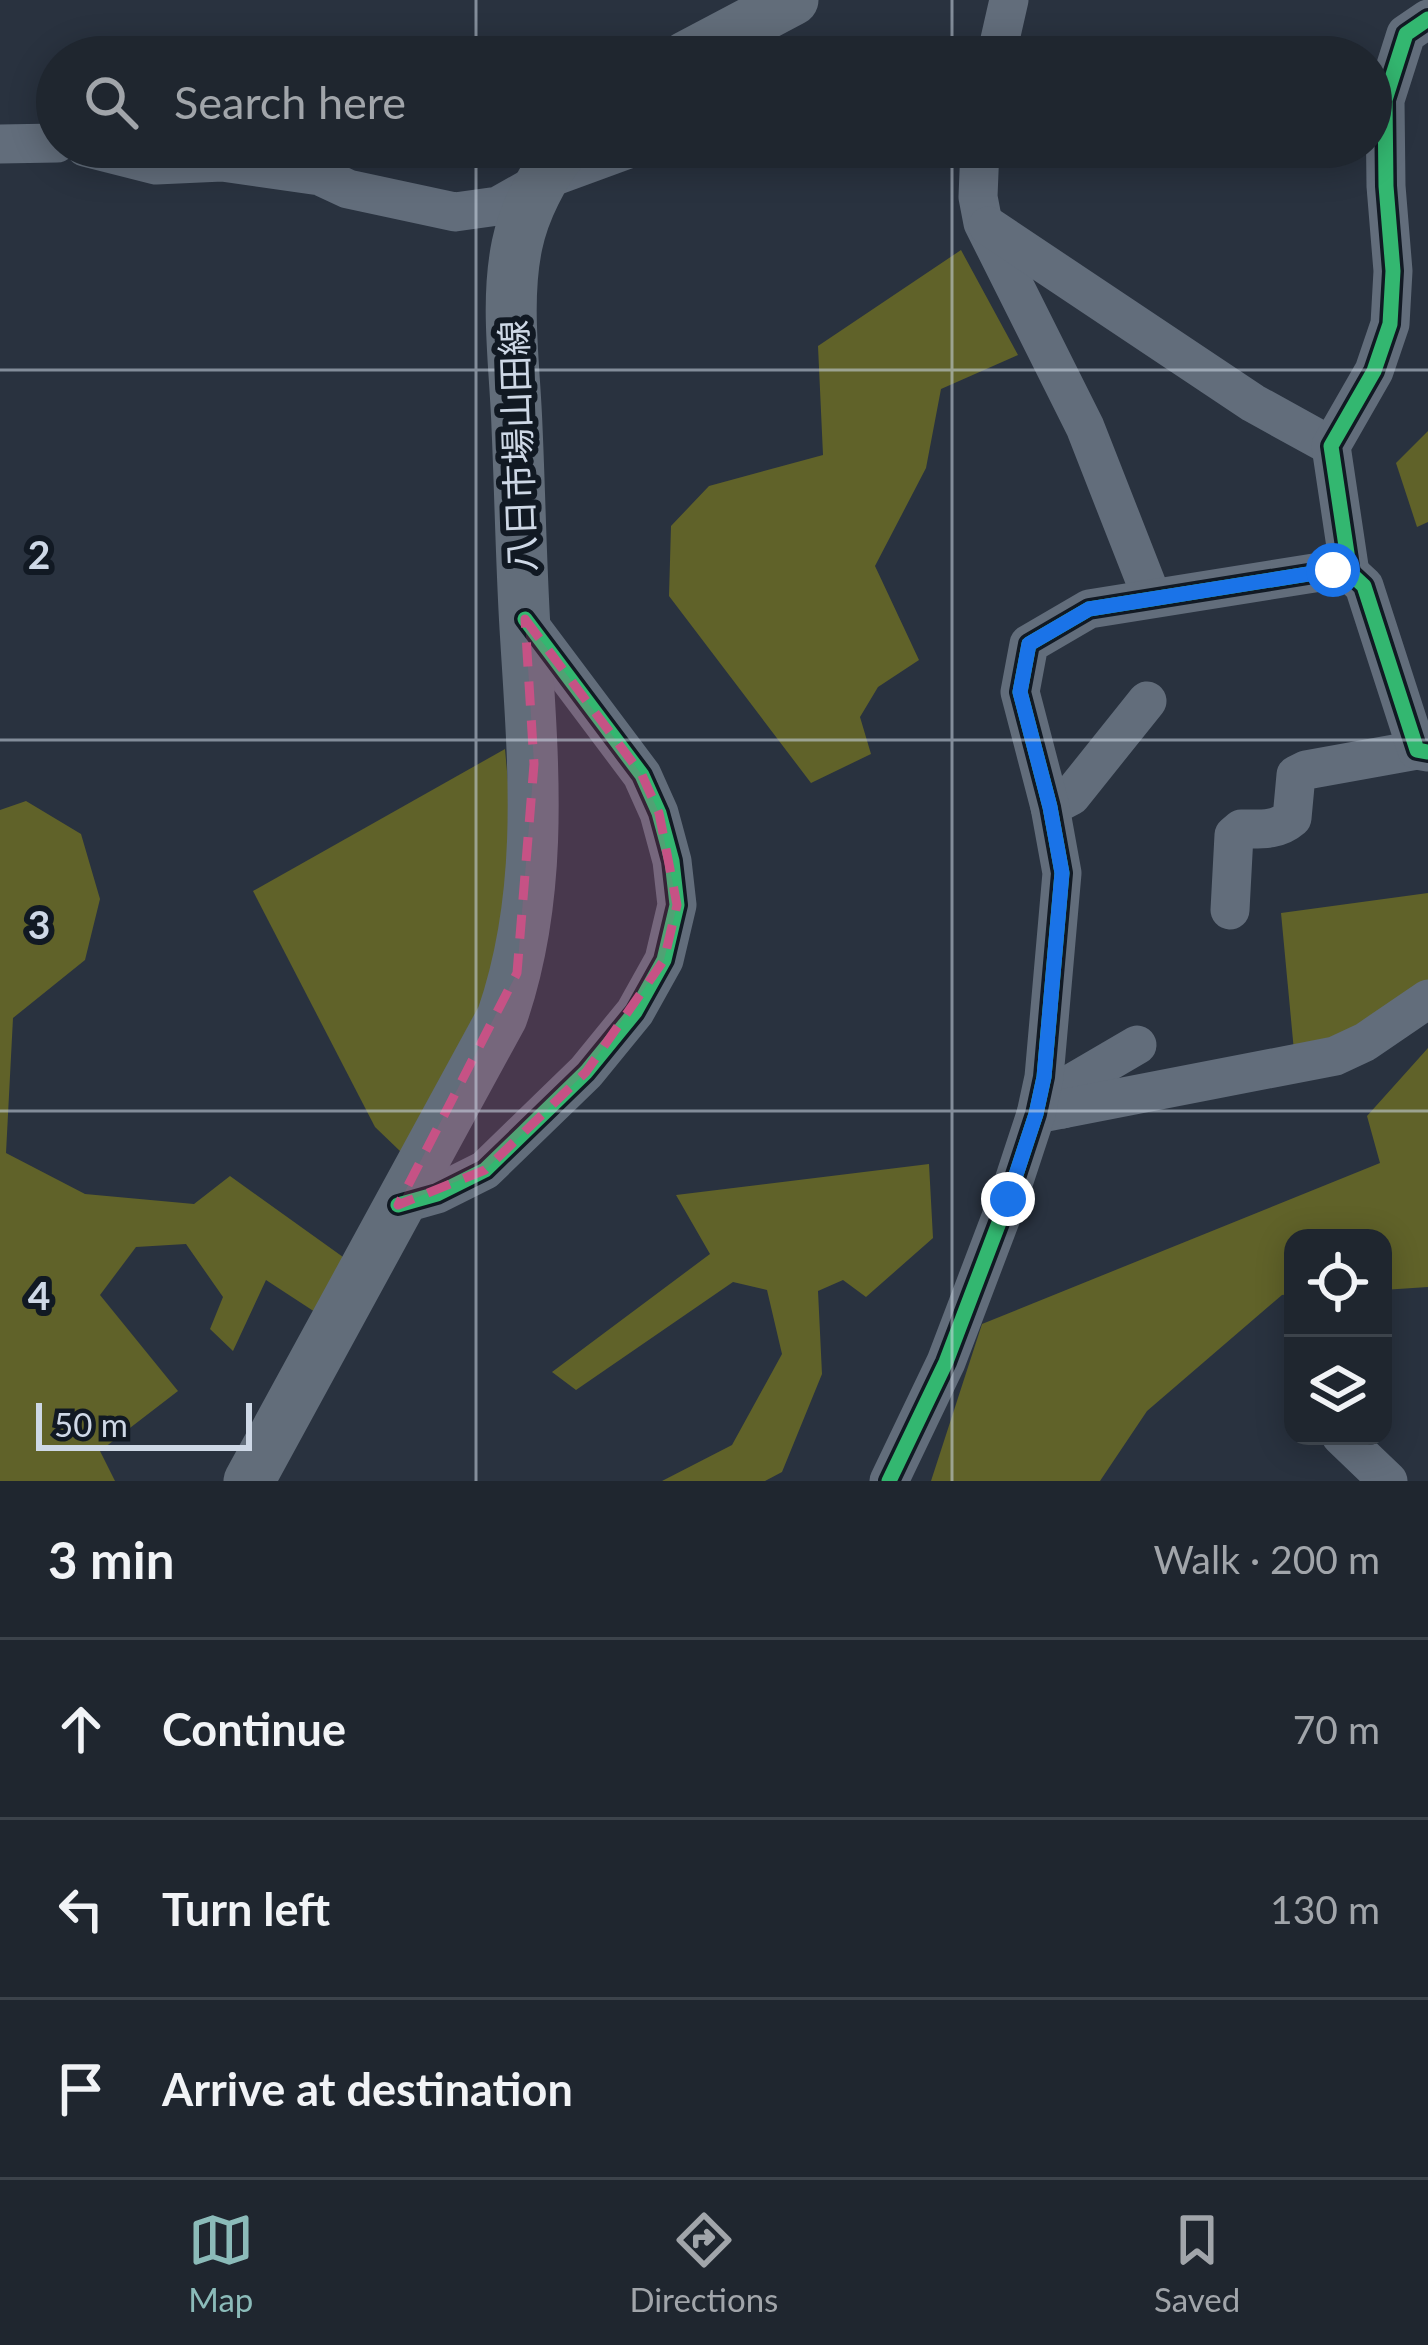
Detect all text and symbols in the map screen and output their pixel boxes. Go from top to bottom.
search box [36,36,1392,168]
icon: search [78,69,144,135]
text: Search here [174,75,406,129]
street label: 八日市場山田線 [491,319,543,573]
text: 2 [28,531,50,577]
route start [1306,543,1360,597]
text: 3 [28,901,50,947]
route end [981,1172,1035,1226]
map controls [1284,1229,1392,1445]
button: locate [1284,1229,1392,1337]
text: 4 [28,1272,50,1318]
button: layers [1284,1337,1392,1445]
scale bar [36,1397,252,1450]
text: 50 m [54,1404,128,1444]
text: 3 min [48,1529,174,1590]
text: Walk · 200 m [1153,1536,1380,1582]
icon: ahead [48,1696,114,1762]
text: Continue [162,1702,346,1756]
text: 70 m [1293,1706,1380,1752]
icon: left [48,1876,114,1942]
text: Turn left [162,1882,330,1936]
text: 130 m [1270,1886,1380,1932]
icon: arrive [48,2056,114,2122]
text: Arrive at destination [162,2062,573,2116]
tab: Map [188,2207,254,2319]
tab: Directions [629,2207,778,2319]
tab: Saved [1154,2207,1240,2319]

